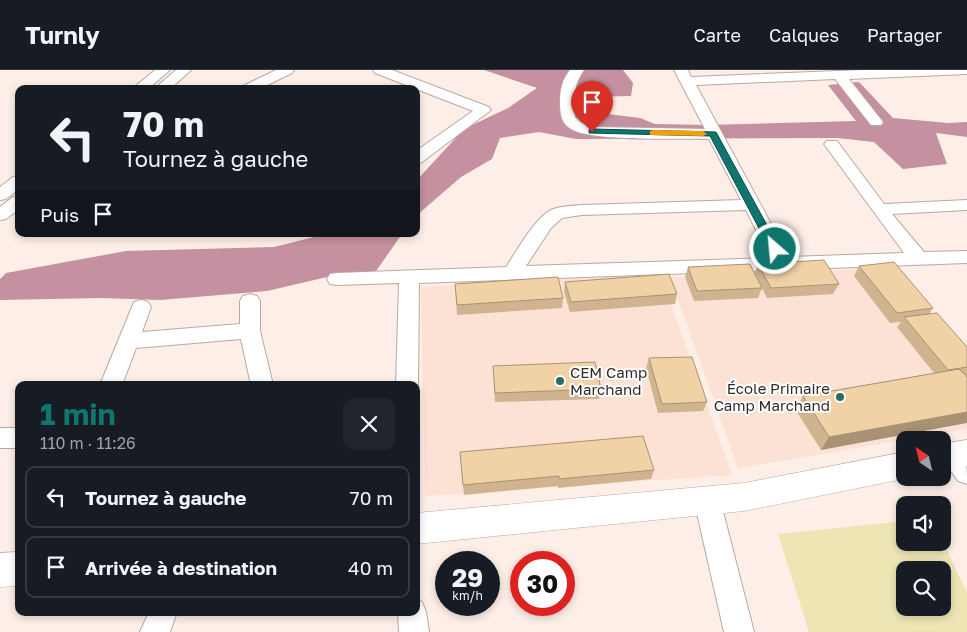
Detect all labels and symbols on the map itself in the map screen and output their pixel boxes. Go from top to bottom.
pin [571,81,613,132]
position arrow [748,222,800,274]
place label: CEM Camp Marchand [570,363,647,398]
marker: CEM Camp Marchand [554,375,566,387]
place label: École Primaire Camp Marchand [714,379,830,414]
marker: École Primaire Camp Marchand [834,391,846,403]
north arrow [896,431,951,486]
speed limit sign: 30 [510,551,575,616]

